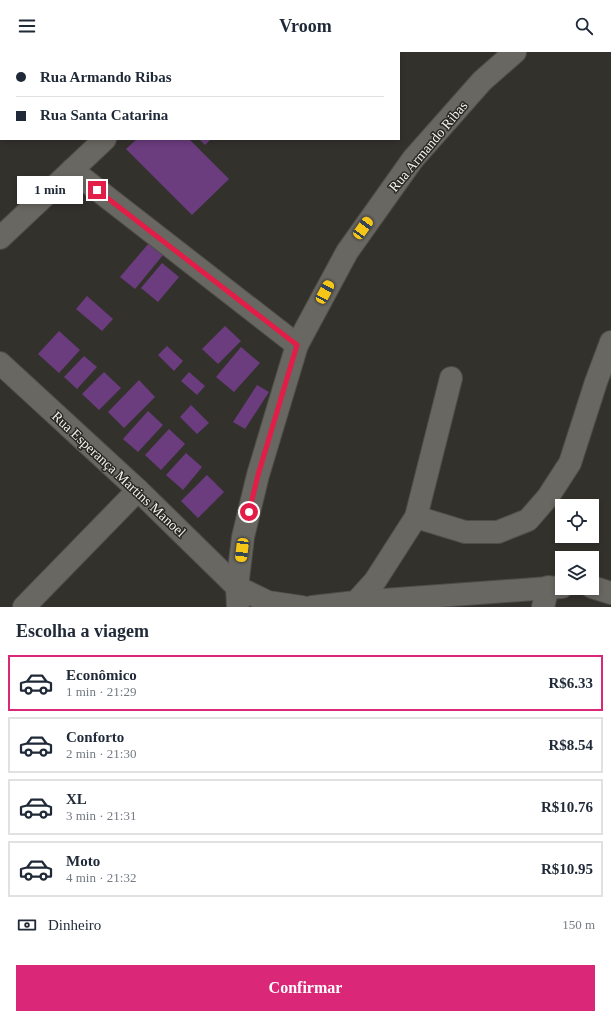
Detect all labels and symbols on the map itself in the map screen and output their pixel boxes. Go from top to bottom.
street label: Rua Armando Ribas [386,98,471,195]
callout: 1 min [17,176,83,204]
route end [88,181,106,199]
car [351,215,375,241]
car [314,279,336,305]
street label: Rua Esperança Martins Manoel [49,409,189,540]
route start [240,503,258,521]
car [235,537,249,563]

